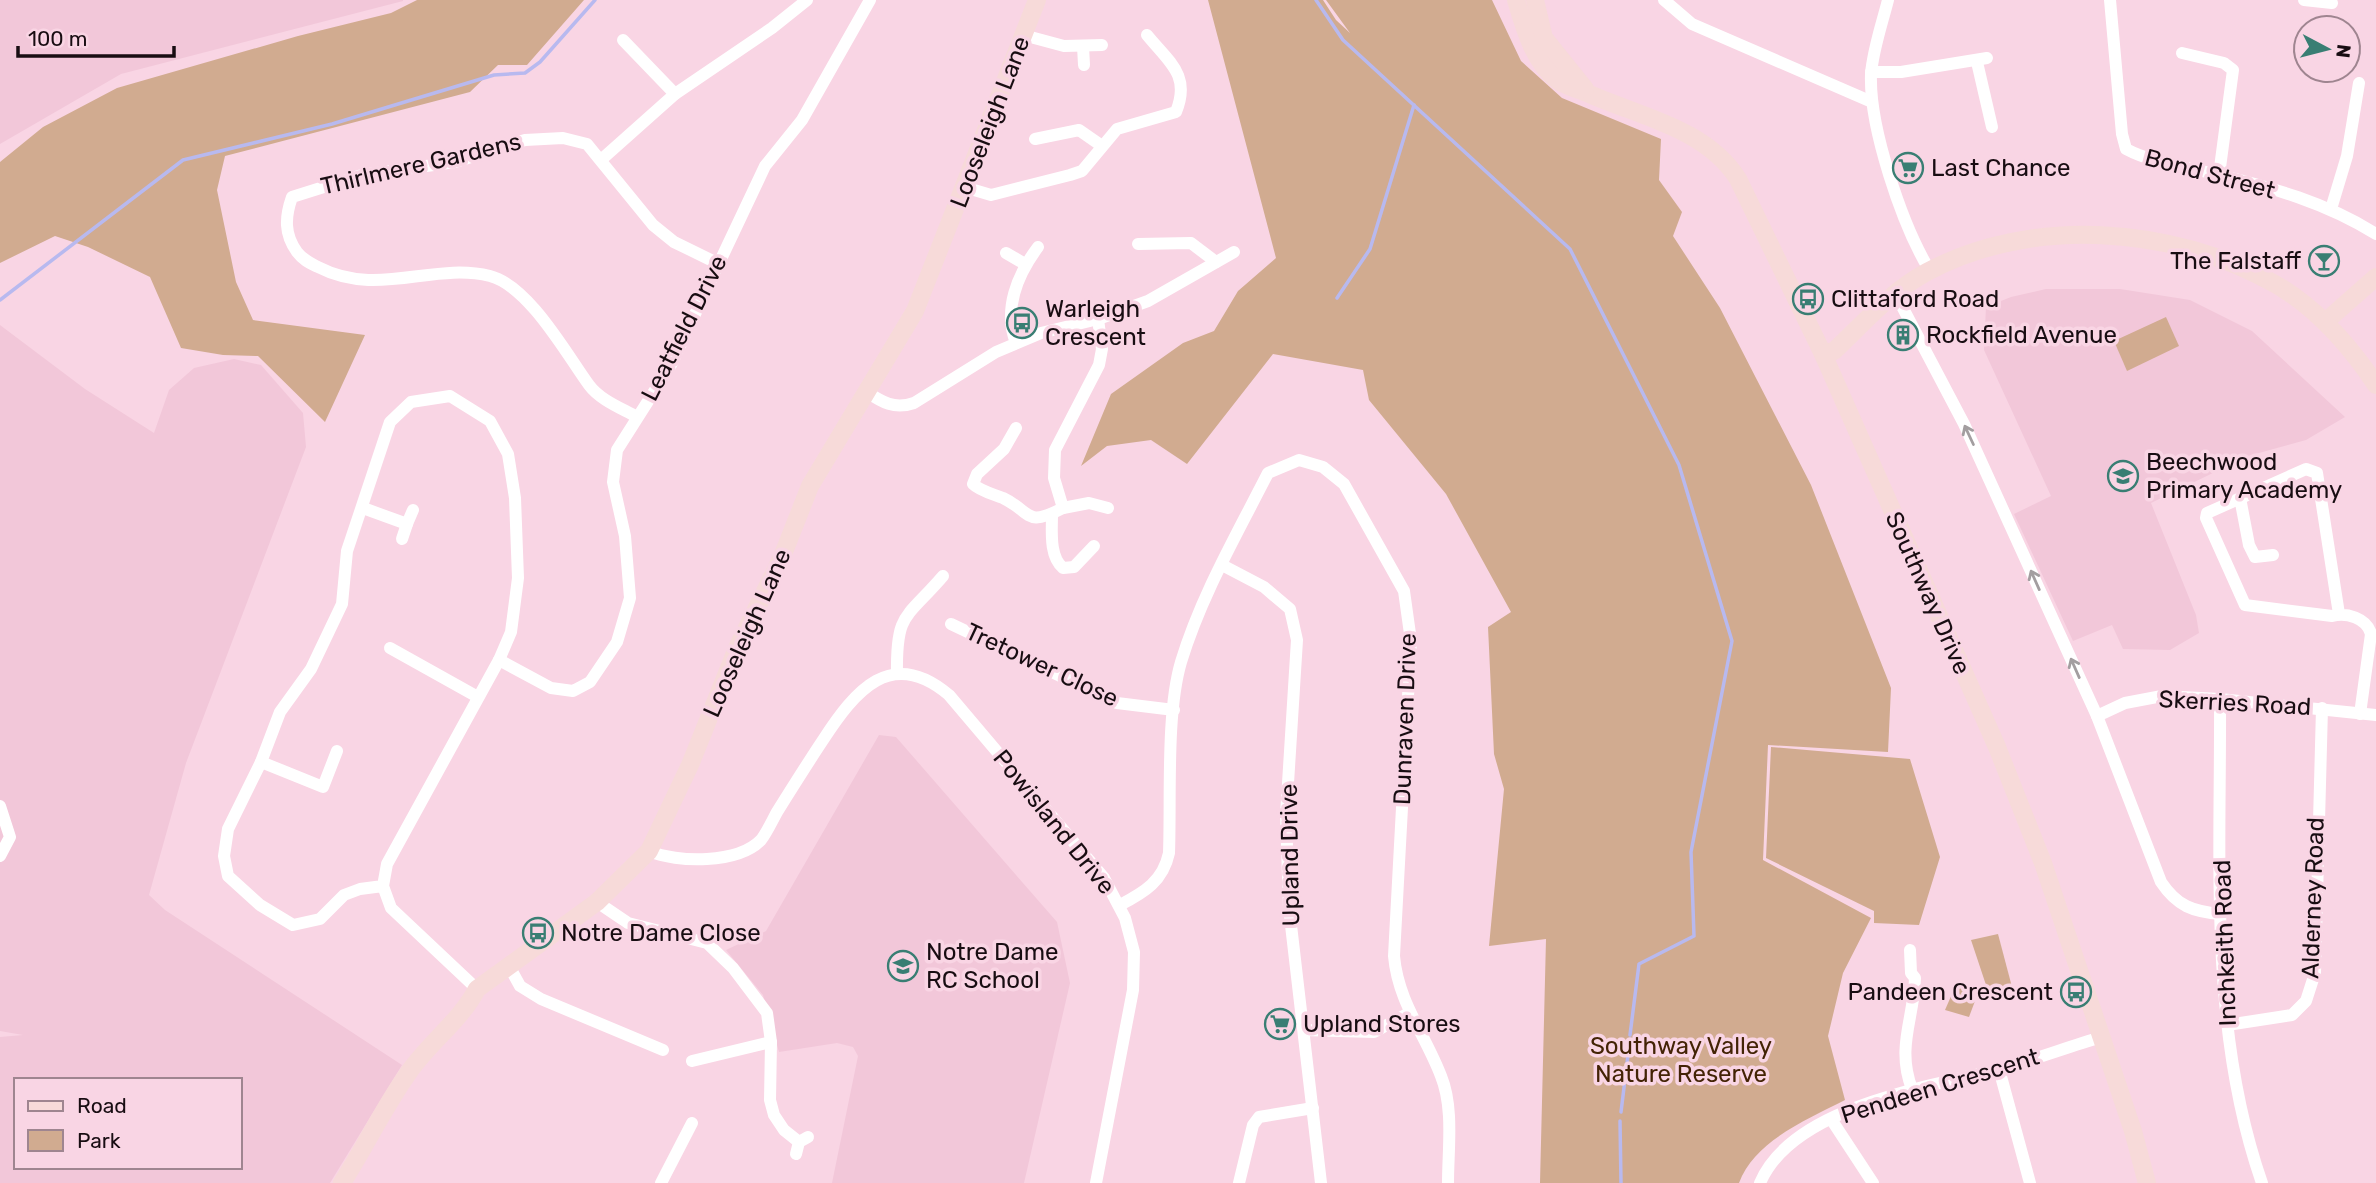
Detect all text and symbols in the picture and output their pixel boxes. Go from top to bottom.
scale bar [18,14,173,58]
north arrow [2292,14,2362,84]
text: 100 m [28,26,87,51]
street label: Looseleigh Lane [944,32,1036,212]
text: N [2331,43,2356,59]
street label: Thirlmere Gardens [318,127,524,201]
street label: Bond Street [2142,143,2278,205]
supermarket icon: Last Chance [1891,151,1925,185]
place label: Last Chance [1931,154,2070,182]
bar icon: The Falstaff [2307,244,2341,278]
place label: The Falstaff [2170,247,2301,275]
street label: Leatfield Drive [635,251,733,405]
bus stop icon: Clittaford Road [1791,282,1825,316]
place label: Clittaford Road [1831,285,1999,313]
place label: Warleigh Crescent [1045,295,1146,351]
bus stop icon: Warleigh Crescent [1005,306,1039,340]
building icon: Rockfield Avenue [1886,318,1920,352]
place label: Rockfield Avenue [1926,321,2117,349]
one-way arrow [1961,425,1975,446]
place label: Beechwood Primary Academy [2146,448,2342,504]
school or university icon: Beechwood Primary Academy [2106,459,2140,493]
street label: Southway Drive [1880,507,1976,679]
street label: Looseleigh Lane [697,545,797,721]
one-way arrow [2028,569,2041,591]
street label: Tretower Close [961,617,1123,713]
street label: Dunraven Drive [1388,633,1422,805]
one-way arrow [2068,658,2081,679]
street label: Skerries Road [2158,685,2312,721]
street label: Powisland Drive [987,744,1121,900]
street label: Upland Drive [1275,783,1305,927]
street label: Alderney Road [2296,817,2330,979]
street label: Inchkeith Road [2208,859,2242,1027]
bus stop icon: Notre Dame Close [521,916,555,950]
place label: Notre Dame Close [561,919,761,947]
place label: Notre Dame RC School [926,938,1059,994]
school or university icon: Notre Dame RC School [886,949,920,983]
bus stop icon: Pandeen Crescent [2059,975,2093,1009]
place label: Pandeen Crescent [1847,978,2053,1006]
supermarket icon: Upland Stores [1263,1007,1297,1041]
place label: Upland Stores [1303,1010,1461,1038]
park label: Southway Valley Nature Reserve [1590,1032,1772,1088]
street label: Pendeen Crescent [1837,1043,2043,1129]
legend [14,1078,242,1169]
text: Road [77,1093,127,1118]
text: Park [77,1128,121,1153]

